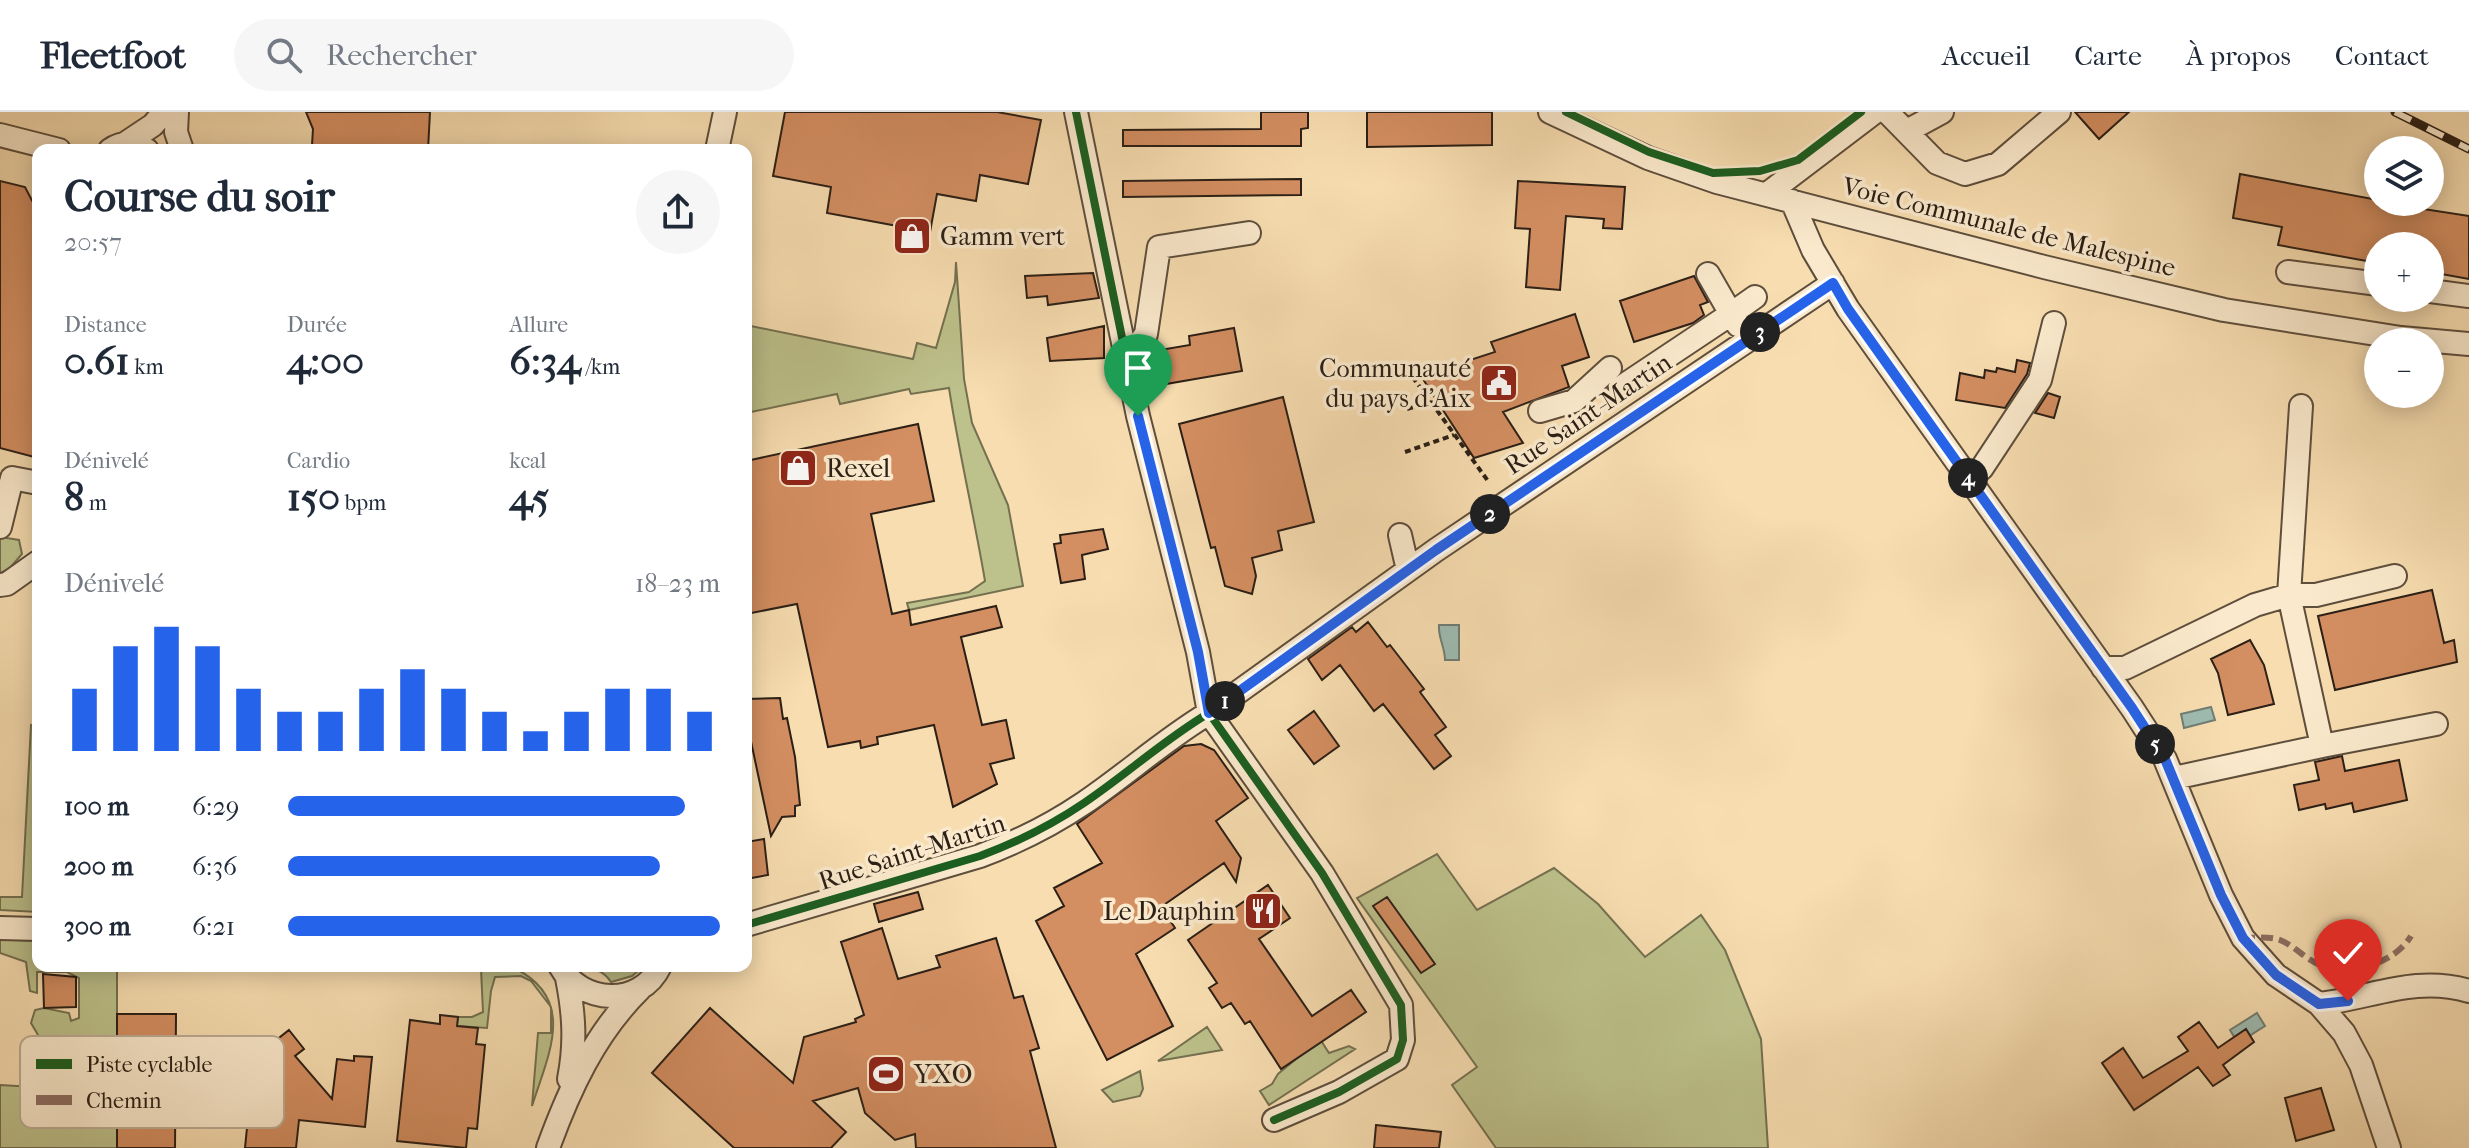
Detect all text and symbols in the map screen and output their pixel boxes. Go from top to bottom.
search box [234,19,794,91]
text: Fleetfoot [40,33,186,78]
icon: search [262,33,306,77]
text: Rechercher [326,38,477,73]
text: Accueil [1942,39,2030,72]
text: Carte [2074,39,2142,72]
text: À propos [2186,39,2291,72]
text: Contact [2335,39,2429,72]
map controls [2364,136,2444,408]
button: layers [2364,136,2444,216]
button: share [636,170,720,254]
street label: Voie Communale de Malespine [1838,170,2179,284]
text: Course du soir [64,171,335,222]
shop icon: Gamm vert [891,215,933,257]
place label: Gamm vert [940,221,1066,252]
text: 20:57 [64,227,122,258]
button: + [2364,232,2444,312]
text: Distance [64,312,147,338]
text: Durée [287,312,347,338]
text: Allure [509,312,568,338]
pin: 3 [1740,312,1780,352]
text: 3 [1755,319,1765,345]
button: − [2364,328,2444,408]
pin [1104,334,1172,416]
text: 0.61 [64,338,130,384]
text: 4:00 [287,338,364,384]
text: 6:34 [509,338,581,384]
icon: arrive [1116,346,1160,390]
street label: Rue Saint-Martin [1499,347,1677,481]
place label: Communauté du pays d’Aix [1319,353,1471,414]
text: km [130,354,164,380]
text: /km [581,354,620,380]
public building icon: Communauté du pays d’Aix [1478,362,1520,404]
shop icon: Rexel [777,447,819,489]
text: Dénivelé [64,448,149,474]
text: Cardio [287,448,350,474]
text: kcal [509,448,546,474]
place label: Rexel [826,453,890,484]
pin: 4 [1948,458,1988,498]
text: 4 [1962,465,1975,491]
text: 8 [64,474,84,520]
text: 150 [287,474,340,520]
text: 45 [509,474,549,520]
text: m [84,490,107,516]
text: bpm [340,490,386,516]
pin: 2 [1470,494,1510,534]
text: 2 [1484,501,1496,527]
text: Dénivelé [64,568,164,599]
text: 18–23 m [635,568,720,599]
pin: 1 [1205,681,1245,721]
text: 1 [1221,688,1229,714]
pin: 5 [2135,724,2175,764]
text: 5 [2150,731,2160,757]
text: 100 m [64,791,129,822]
text: 6:29 [192,791,239,822]
street label: Rue Saint-Martin [815,807,1009,897]
text: 200 m [64,851,133,882]
text: 6:36 [192,851,237,882]
restaurant icon: Le Dauphin [1242,890,1284,932]
place label: Le Dauphin [1103,896,1235,927]
text: 300 m [64,911,131,942]
text: 6:21 [192,911,235,942]
pin [2314,919,2382,1001]
icon: check [2326,931,2370,975]
legend [20,1036,284,1128]
text: Piste cyclable [86,1052,212,1078]
sports icon: YXO [865,1053,907,1095]
place label: YXO [913,1059,972,1090]
text: Chemin [86,1088,162,1114]

